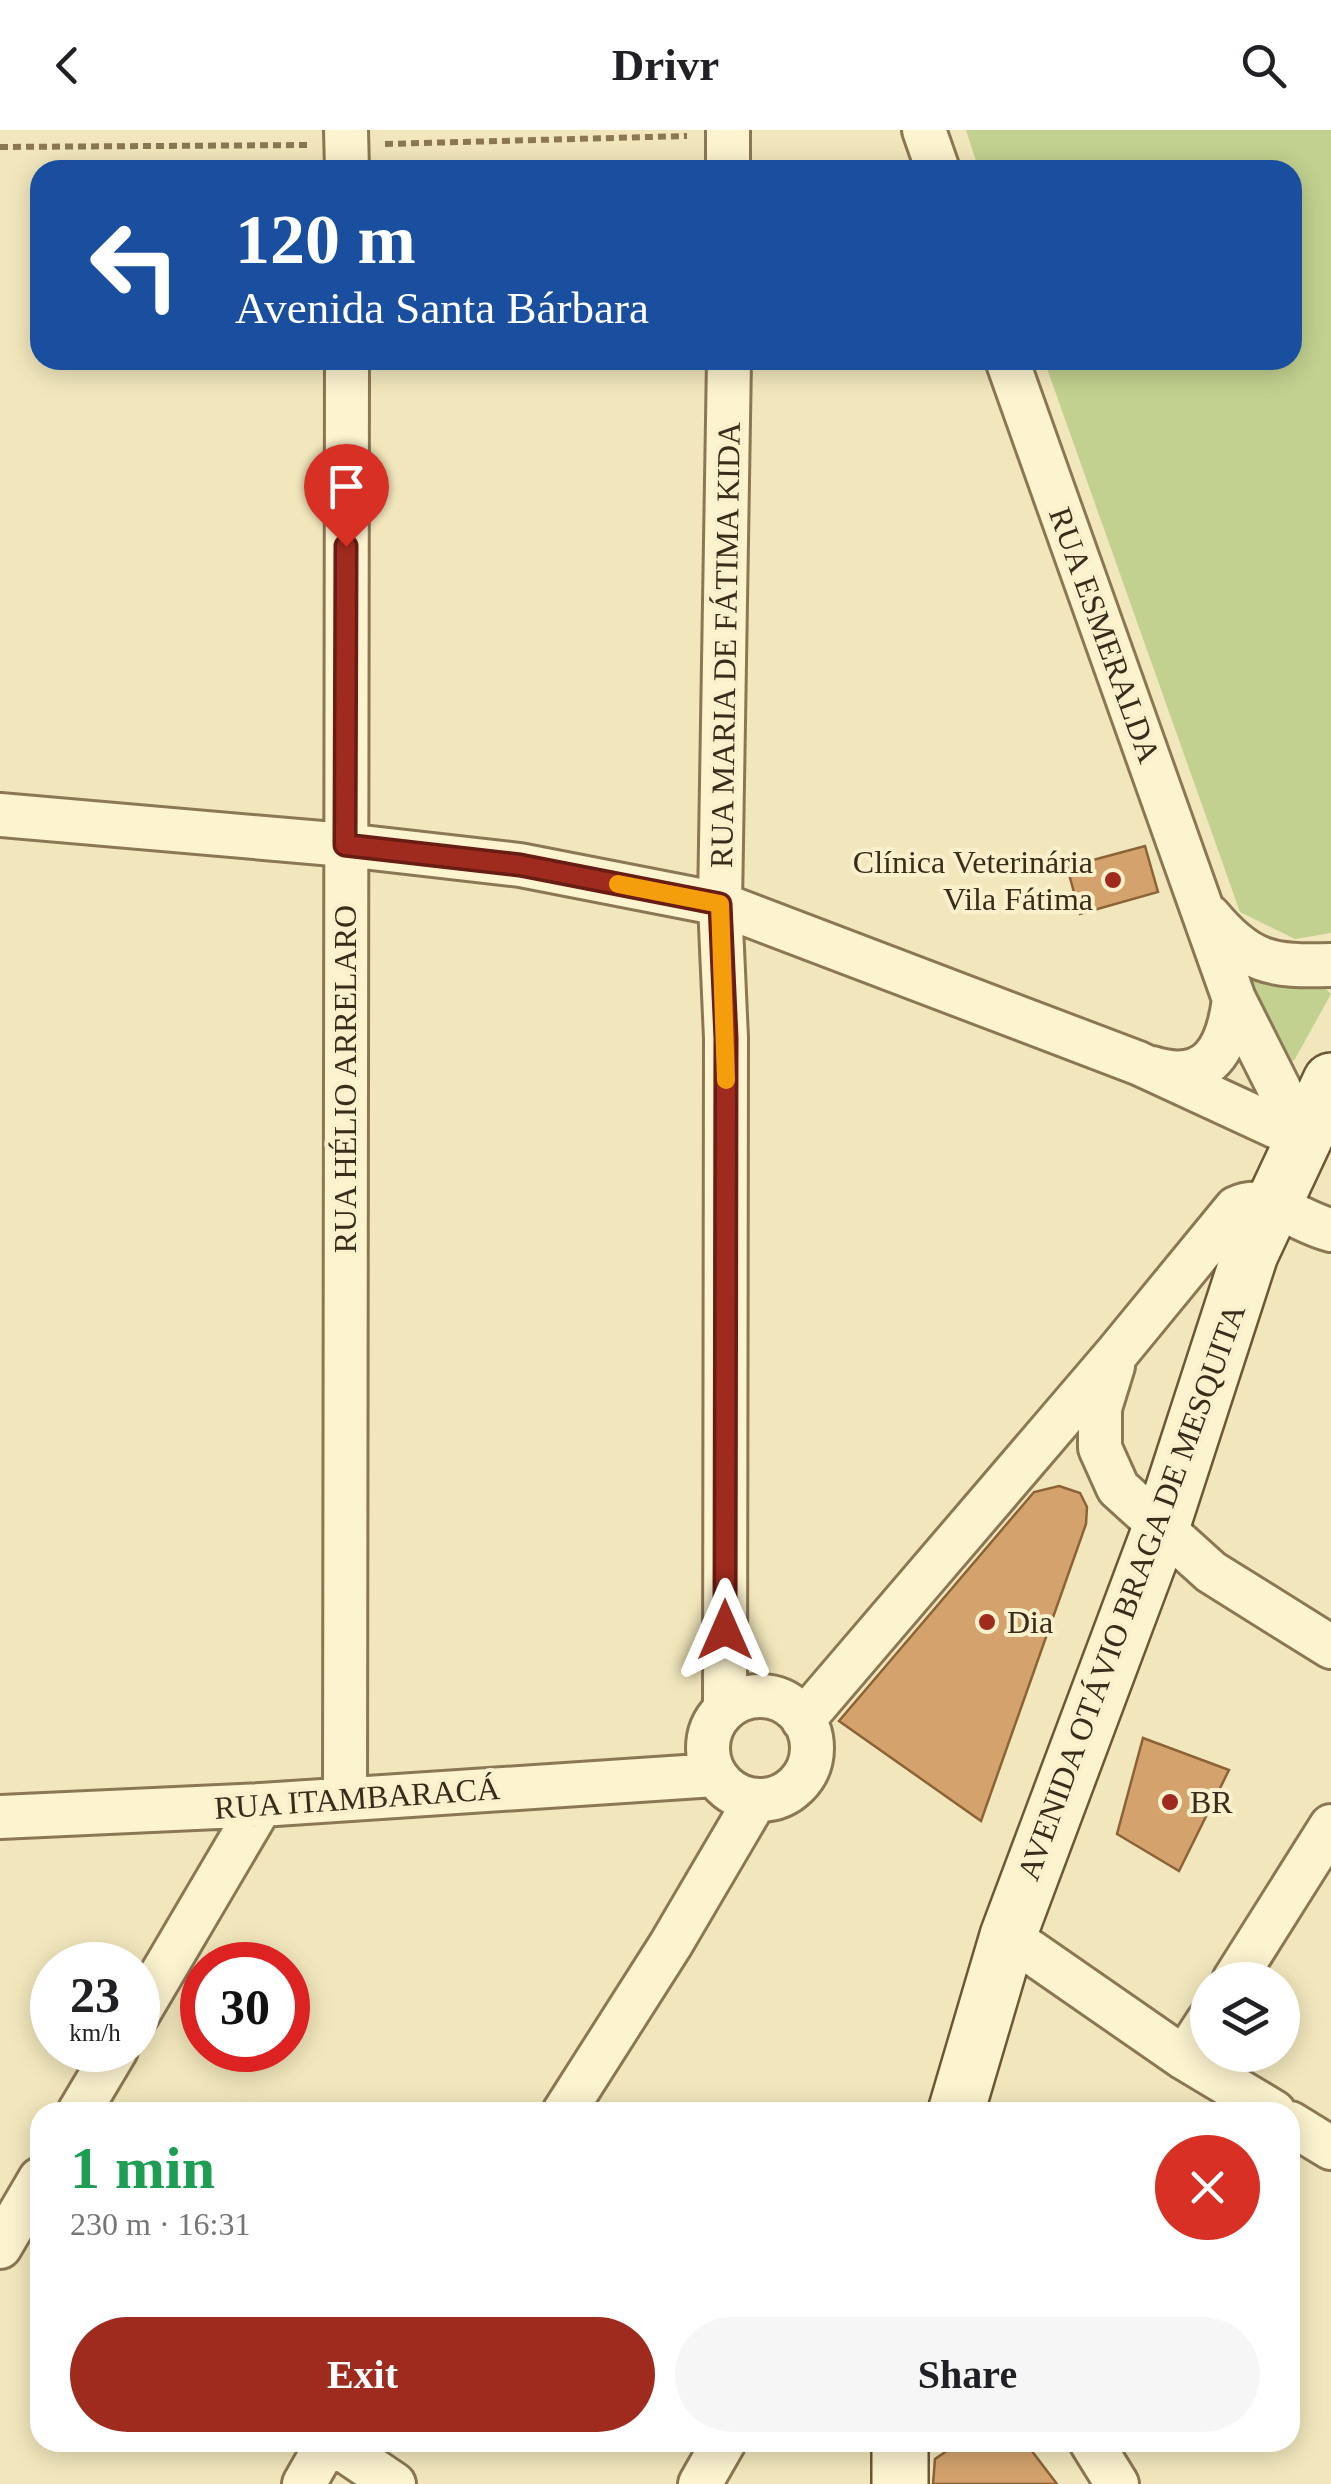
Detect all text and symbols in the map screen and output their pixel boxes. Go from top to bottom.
icon: back [40,38,95,93]
icon: search [1236,38,1291,93]
text: Drivr [612,40,719,90]
icon: left [70,200,200,330]
text: 120 m [235,201,416,278]
text: Avenida Santa Bárbara [235,283,649,333]
street label: RUA MARIA DE FÁTIMA KIDA [703,422,747,868]
pin [304,444,389,547]
icon: arrive [319,459,374,514]
street label: RUA ESMERALDA [1042,502,1168,768]
place label: Clínica Veterinária Vila Fátima [853,844,1093,917]
marker: Clínica Veterinária Vila Fátima [1102,869,1124,891]
street label: RUA HÉLIO ARRELARO [327,905,363,1253]
street label: AVENIDA OTÁVIO BRAGA DE MESQUITA [1008,1297,1254,1887]
position arrow [673,1578,777,1682]
place label: Dia [1007,1604,1053,1640]
marker: Dia [976,1611,998,1633]
street label: RUA ITAMBARACÁ [213,1770,501,1826]
place label: BR [1190,1783,1233,1821]
marker: BR [1159,1791,1181,1813]
speed limit sign: 30 [180,1942,310,2072]
map controls [1190,1962,1300,2072]
button: layers [1190,1962,1300,2072]
text: 23 [70,1967,120,2023]
text: km/h [69,2019,121,2046]
text: 1 min [70,2135,215,2201]
button: close [1155,2135,1260,2240]
text: 230 m · 16:31 [70,2206,250,2242]
button: Exit [70,2317,655,2432]
button: Share [675,2317,1260,2432]

